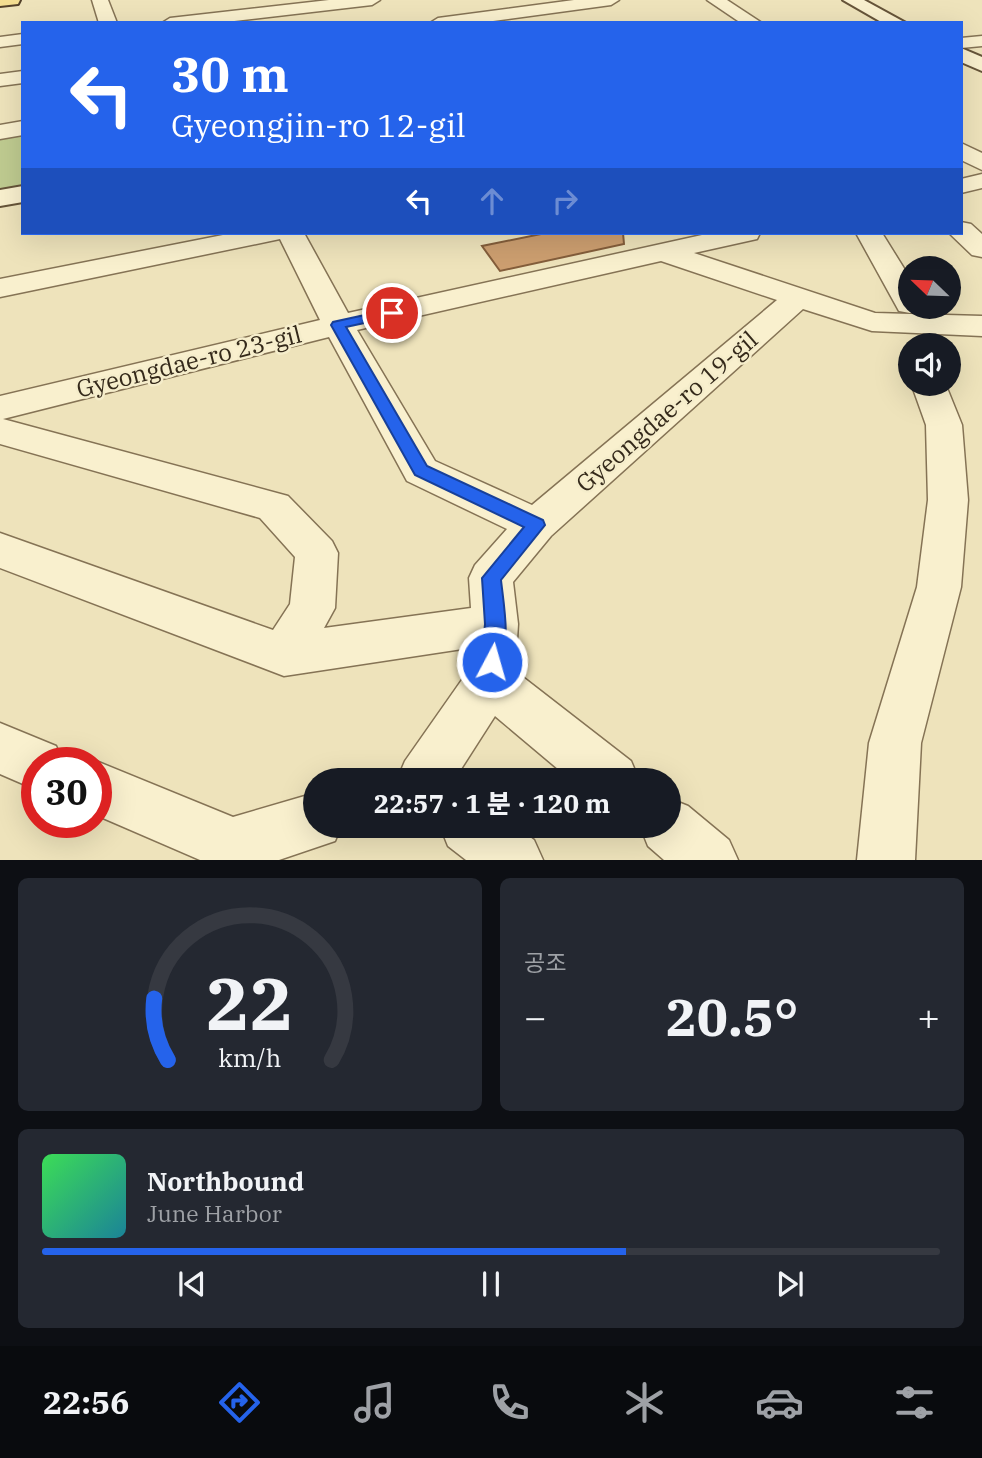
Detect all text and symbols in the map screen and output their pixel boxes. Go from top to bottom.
text: 30 m [171,42,289,105]
icon: left [56,49,147,140]
text: Gyeongjin-ro 12-gil [171,104,466,146]
icon: left [400,182,438,220]
icon: ahead [473,182,511,220]
icon: right [546,182,584,220]
north arrow [898,256,961,318]
map controls [898,256,961,396]
pin [362,283,422,343]
icon: arrive [373,294,411,332]
street label: Gyeongdae-ro 23-gil [73,318,305,404]
street label: Gyeongdae-ro 19-gil [569,323,764,499]
button: sound [898,333,961,396]
position arrow [455,625,529,699]
speed limit sign: 30 [21,747,112,838]
text: 22:57 · 1 분 · 120 m [374,786,610,820]
text: 공조 [524,947,566,977]
text: 22 [206,956,294,1051]
text: 20.5° [666,983,798,1050]
text: − [524,992,547,1041]
text: + [917,992,940,1041]
text: km/h [218,1041,282,1074]
text: Northbound [147,1164,304,1198]
text: June Harbor [147,1198,282,1228]
icon: previous [173,1265,211,1303]
icon: pause [472,1265,510,1303]
icon: next [771,1265,809,1303]
icon: directions [215,1378,264,1427]
icon: music [350,1378,399,1427]
icon: phone [485,1378,534,1427]
icon: climate [620,1378,669,1427]
icon: car [755,1378,804,1427]
icon: filters [890,1378,939,1427]
text: 22:56 [43,1381,129,1423]

